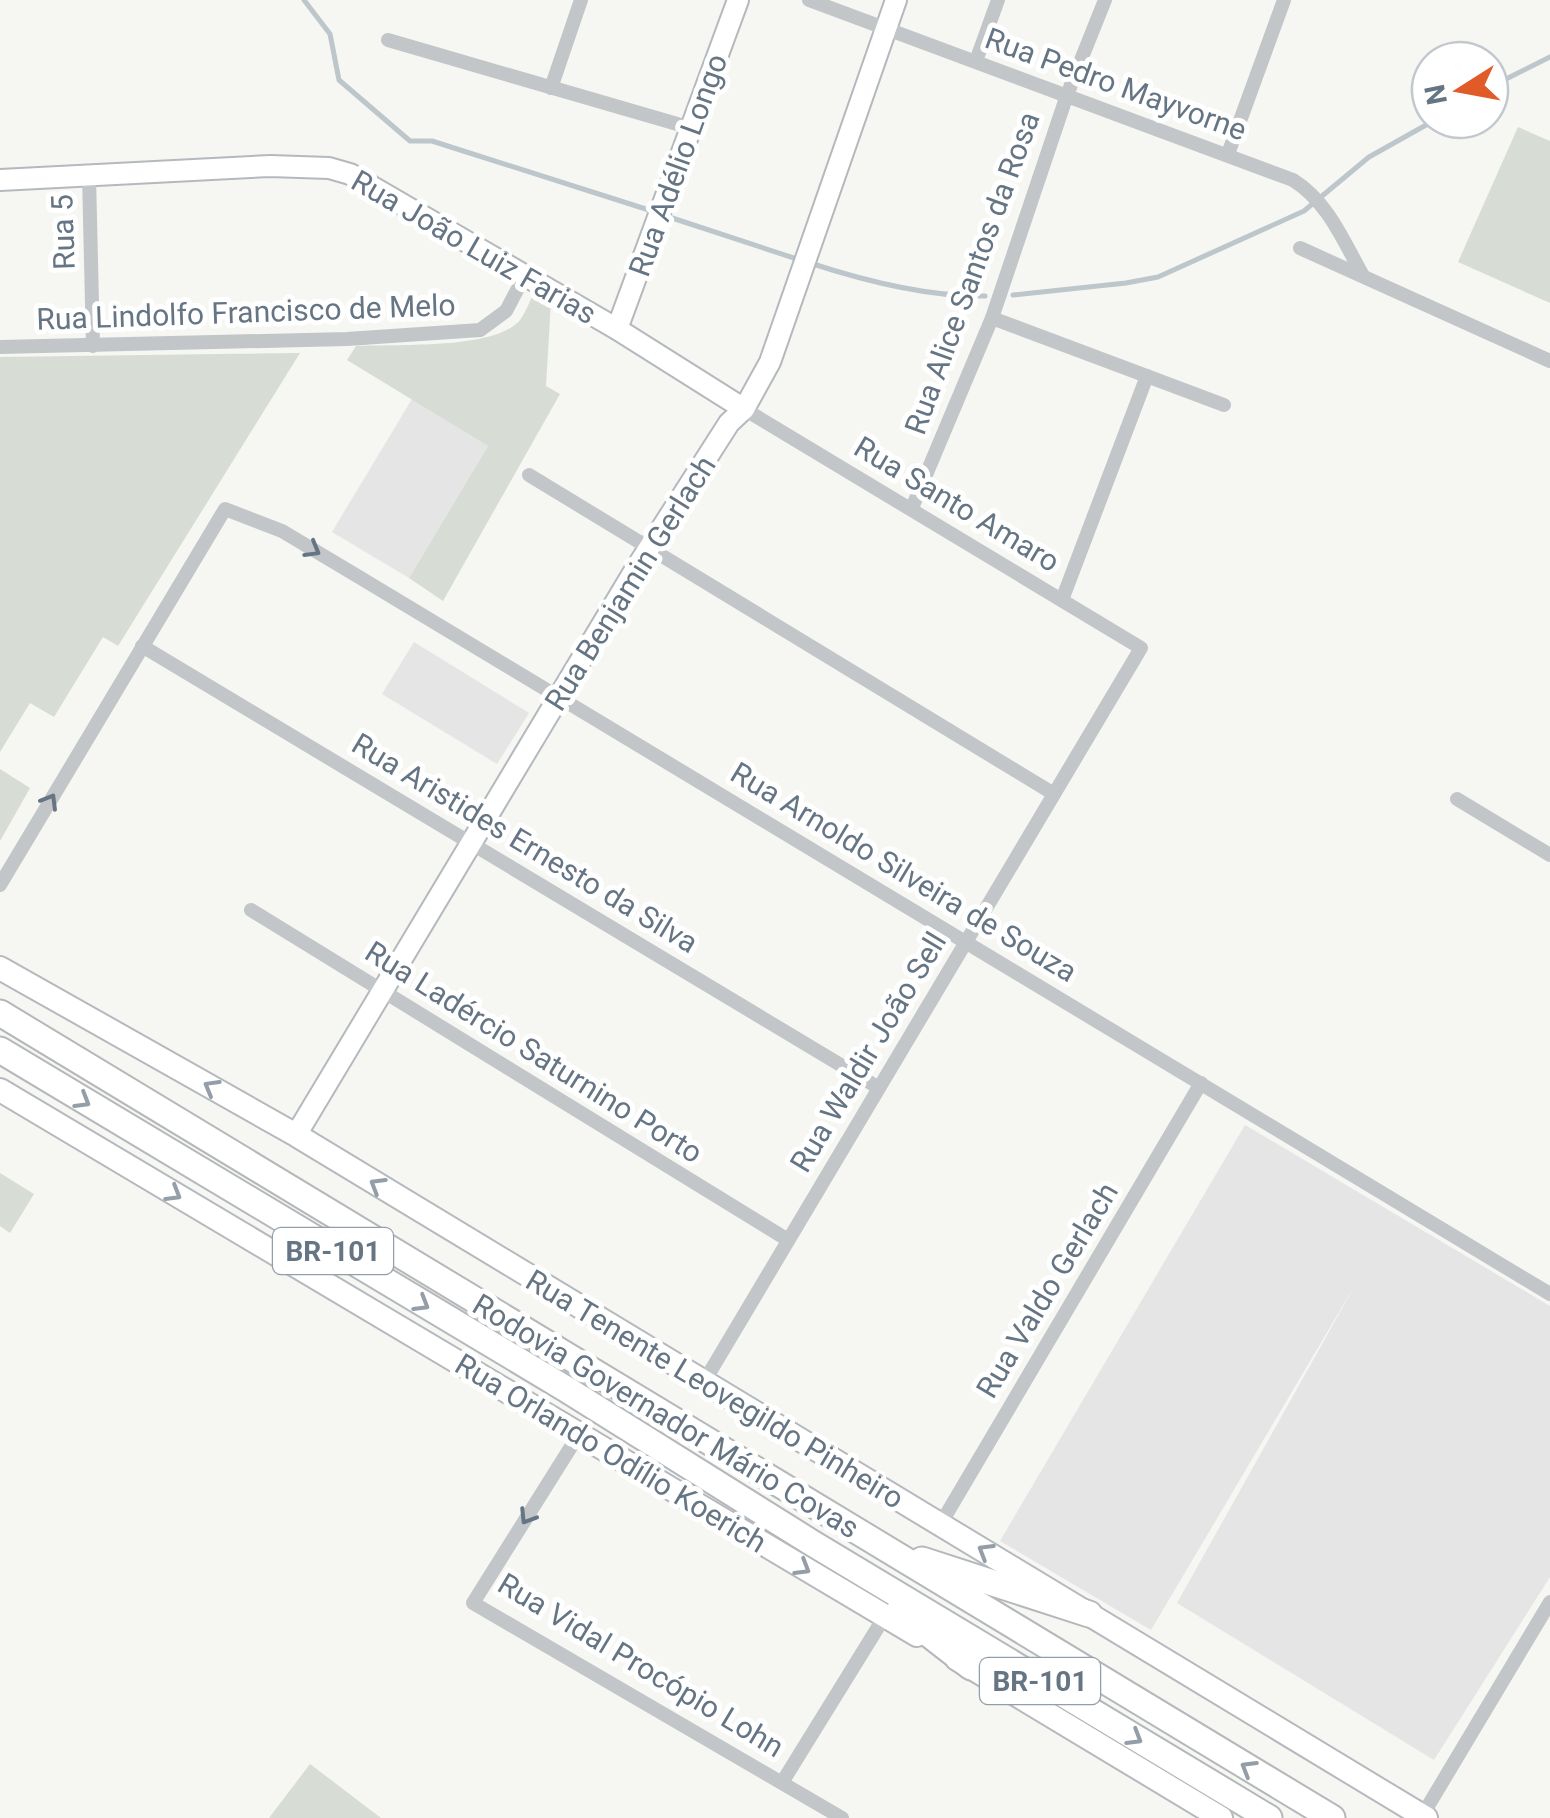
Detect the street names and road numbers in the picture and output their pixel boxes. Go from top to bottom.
street label: Rua Pedro Mayvorne [981,20,1251,148]
street label: Rua Adélio Longo [622,49,734,281]
street label: Rua Alice Santos da Rosa [897,107,1047,439]
street label: Rua João Luiz Farias [345,163,603,331]
street label: Rua 5 [44,194,82,270]
street label: Rua Lindolfo Francisco de Melo [36,287,456,337]
street label: Rua Santo Amaro [848,429,1066,579]
street label: Rua Benjamin Gerlach [537,449,723,717]
street label: Rua Aristides Ernesto da Silva [346,726,704,960]
street label: Rua Arnoldo Silveira de Souza [725,755,1083,989]
street label: Rua Waldir João Sell [783,926,953,1178]
street label: Rua Ladércio Saturnino Porto [359,934,709,1170]
street label: Rua Valdo Gerlach [969,1176,1125,1404]
road number: BR-101 [273,1228,393,1274]
street label: Rua Tenente Leovegildo Pinheiro [520,1262,910,1516]
street label: Rodovia Governador Mário Covas [467,1287,865,1545]
street label: Rua Orlando Odílio Koerich [449,1346,773,1560]
street label: Rua Vidal Procópio Lohn [492,1566,790,1764]
road number: BR-101 [980,1658,1100,1704]

